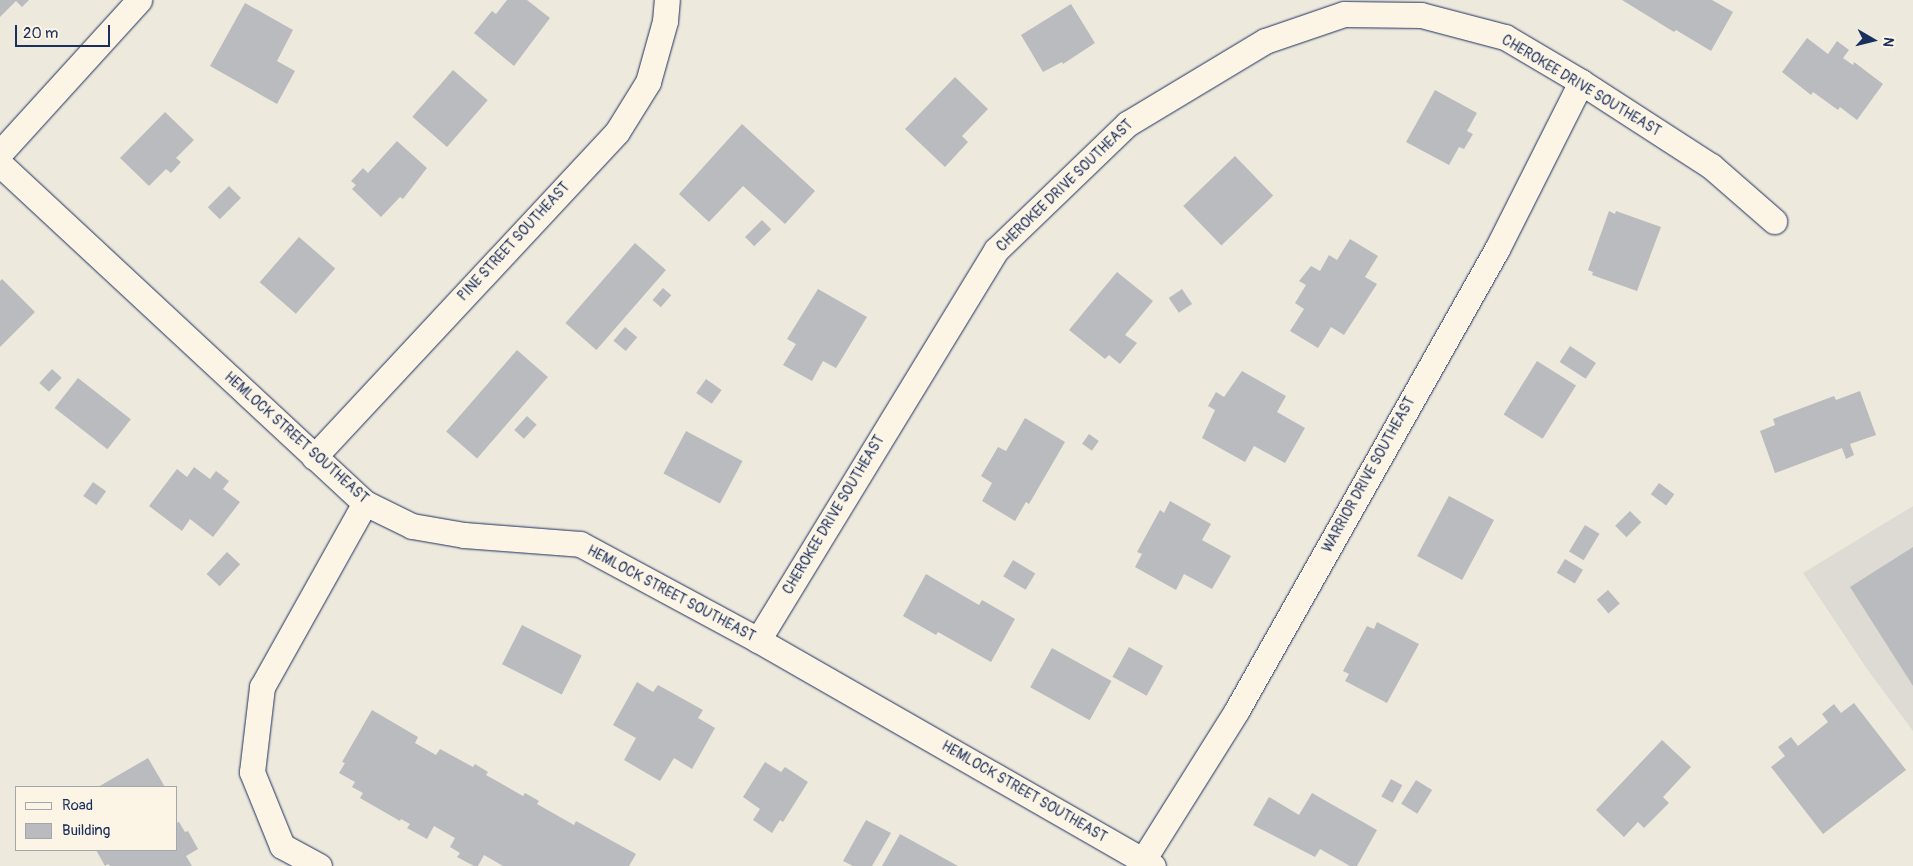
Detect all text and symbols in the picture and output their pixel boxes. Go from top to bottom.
scale bar [18,15,112,47]
north arrow [1848,15,1898,65]
text: 20 m [23,24,58,43]
street label: CHEROKEE DRIVE SOUTHEAST [1498,32,1664,140]
text: N [1879,36,1897,48]
street label: CHEROKEE DRIVE SOUTHEAST [993,117,1137,255]
street label: PINE STREET SOUTHEAST [455,179,573,305]
street label: HEMLOCK STREET SOUTHEAST [221,369,371,507]
street label: WARRIOR DRIVE SOUTHEAST [1319,394,1419,556]
street label: CHEROKEE DRIVE SOUTHEAST [780,432,888,598]
street label: HEMLOCK STREET SOUTHEAST [584,543,758,645]
street label: HEMLOCK STREET SOUTHEAST [938,738,1110,846]
legend [15,786,178,851]
text: Road [62,796,93,815]
text: Building [62,821,110,840]

